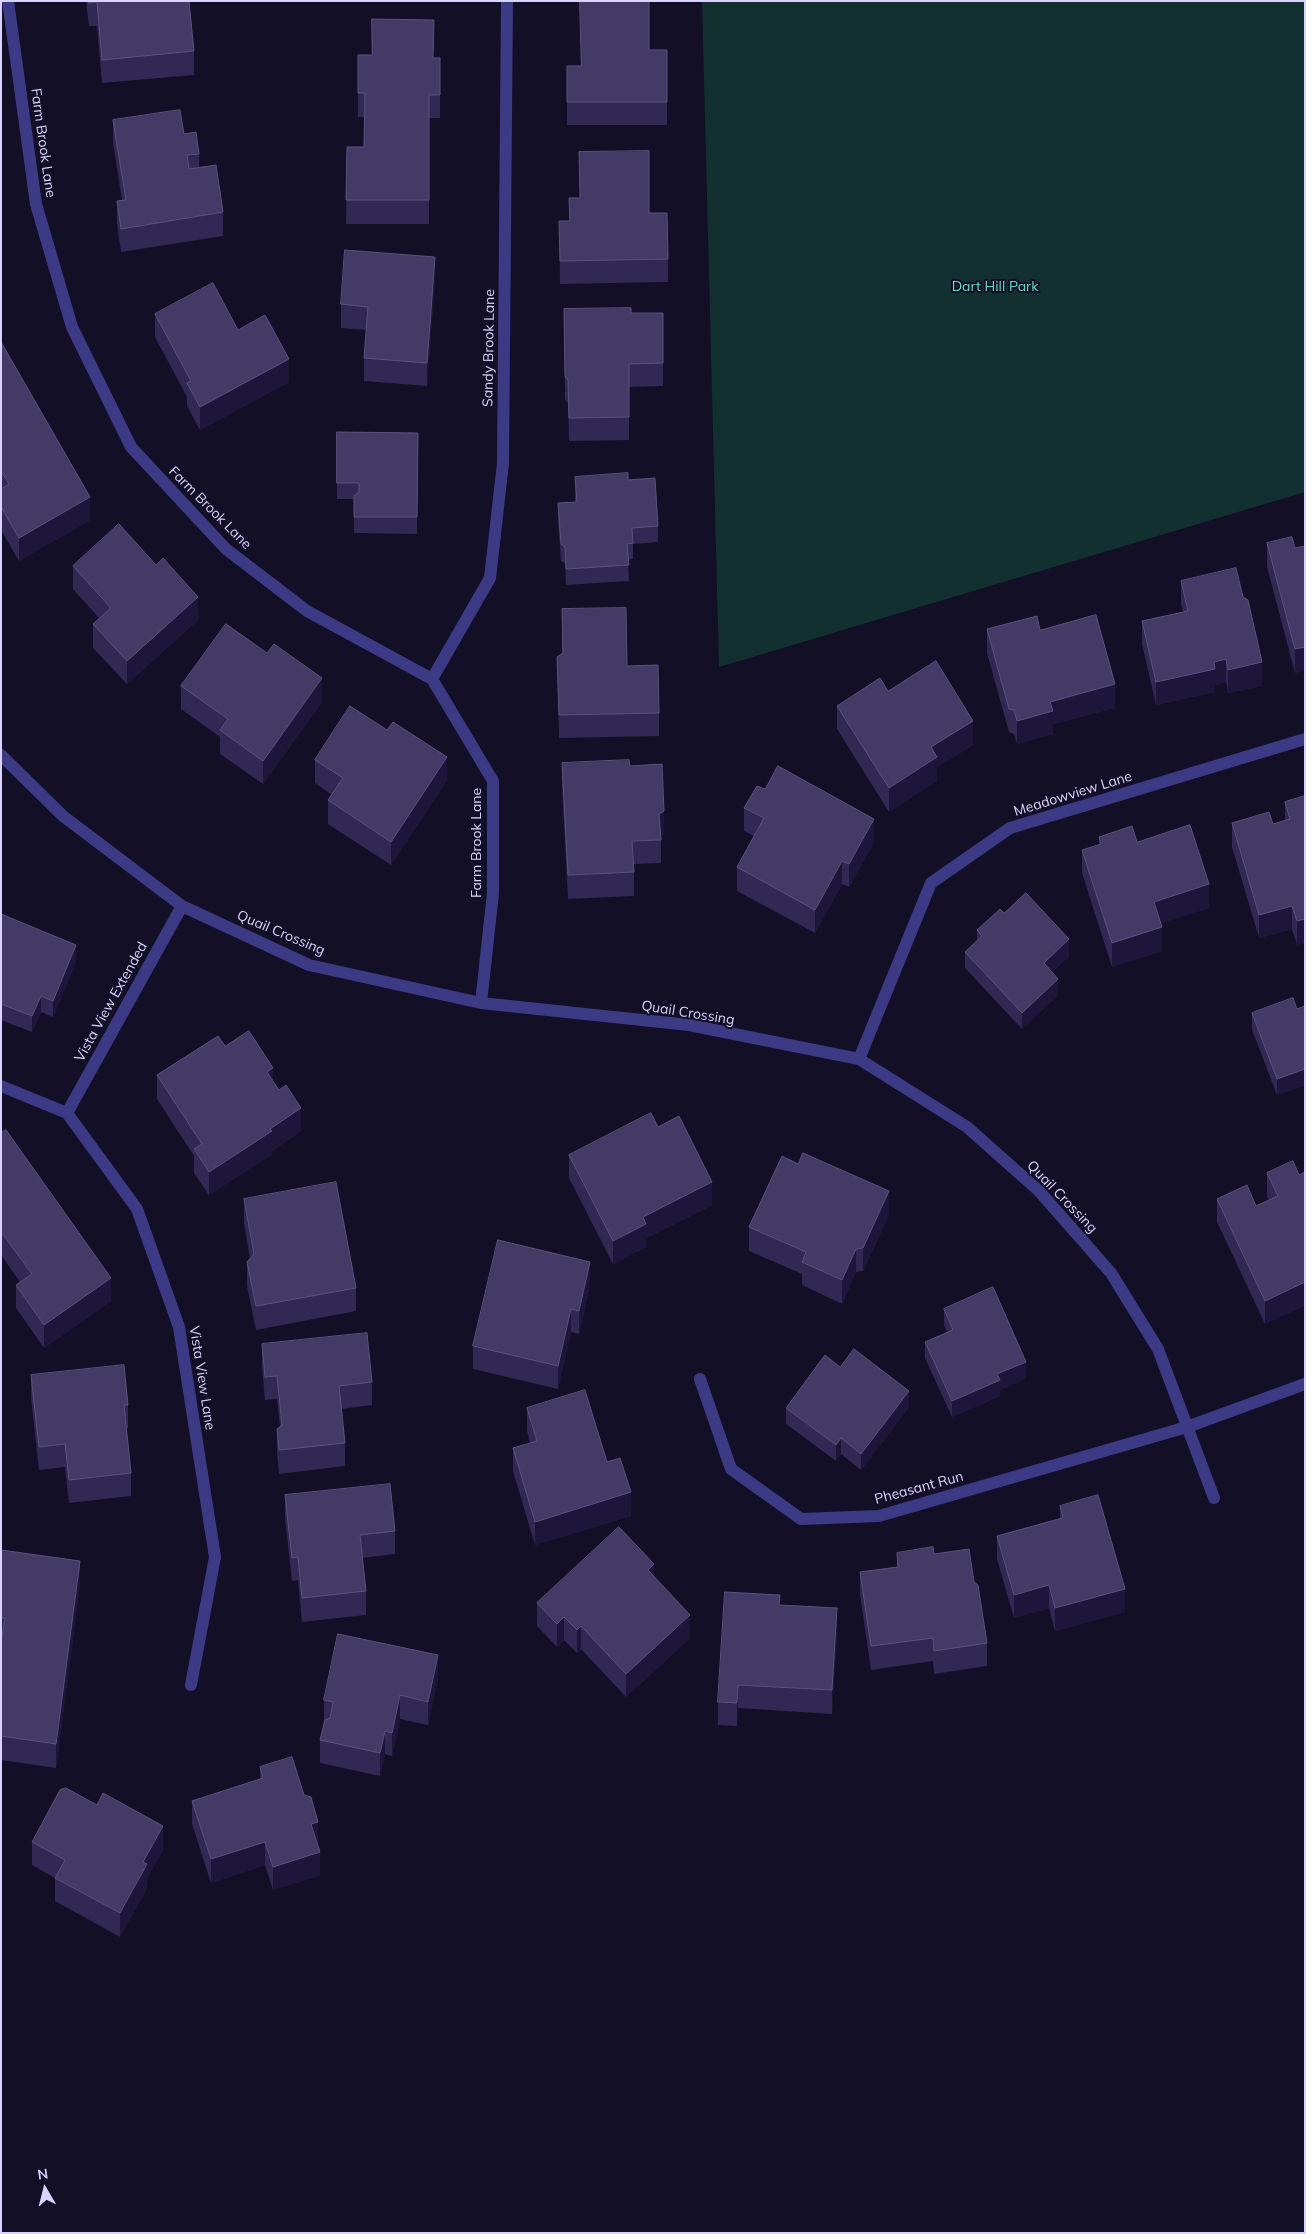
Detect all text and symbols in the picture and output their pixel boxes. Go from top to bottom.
street label: Farm Brook Lane [27,87,59,199]
park label: Dart Hill Park [952,279,1038,295]
street label: Sandy Brook Lane [480,289,498,407]
street label: Farm Brook Lane [165,463,255,553]
street label: Meadowview Lane [1012,768,1134,820]
street label: Farm Brook Lane [469,788,485,898]
street label: Quail Crossing [234,907,328,959]
street label: Vista View Extended [71,939,151,1065]
street label: Quail Crossing [640,997,736,1029]
street label: Quail Crossing [1023,1157,1101,1237]
street label: Vista View Lane [185,1325,219,1431]
street label: Pheasant Run [873,1468,965,1508]
north arrow [20,2164,70,2214]
text: N [36,2164,49,2184]

